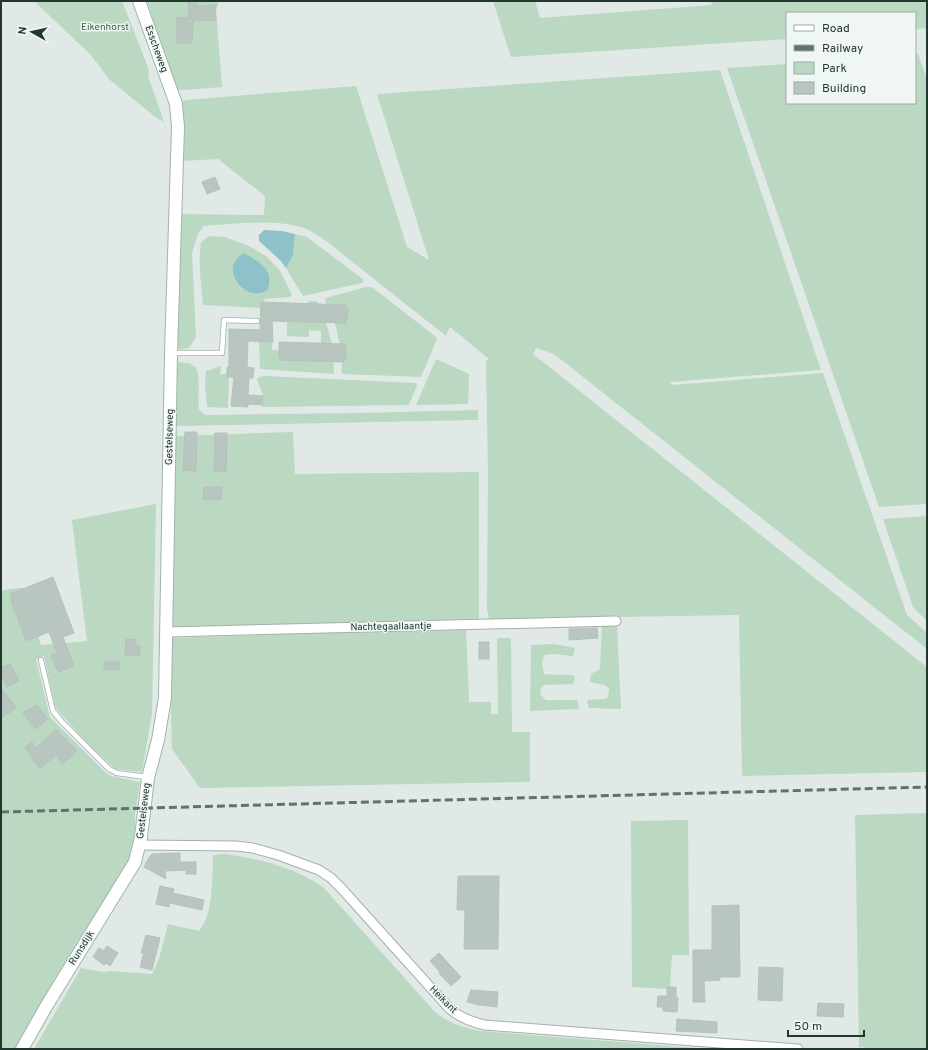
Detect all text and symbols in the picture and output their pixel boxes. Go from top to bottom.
north arrow [12,12,52,52]
legend [786,12,916,104]
park label: Eikenhorst [81,21,129,34]
text: Road [822,21,850,37]
street label: Esscheweg [141,24,171,74]
text: N [16,26,31,36]
text: Railway [822,41,863,57]
text: Park [822,61,847,77]
text: Building [822,81,866,97]
street label: Gestelseweg [163,409,177,465]
street label: Nachtegaallaantje [350,620,432,634]
street label: Gestelseweg [134,782,154,840]
street label: Runsdijk [66,928,98,968]
street label: Heikant [426,983,460,1017]
scale bar [788,1012,864,1038]
text: 50 m [794,1019,822,1035]

